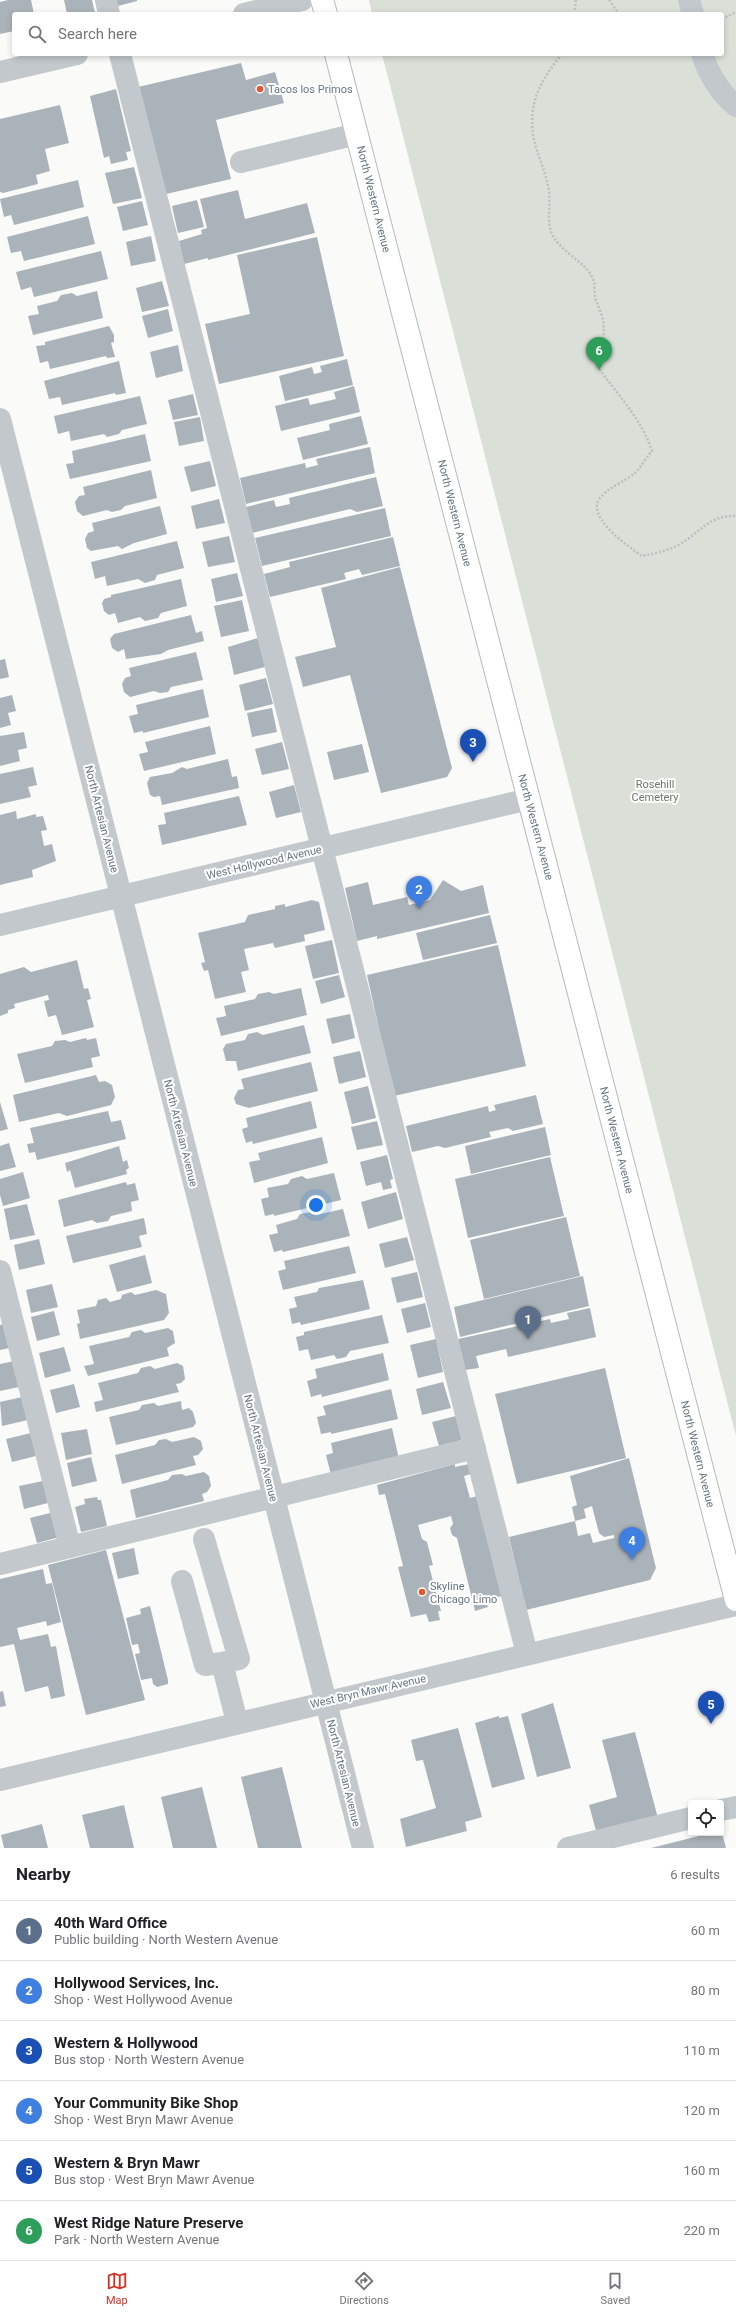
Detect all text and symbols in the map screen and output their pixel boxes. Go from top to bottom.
search box [12,12,724,56]
icon: search [26,23,48,45]
text: Search here [58,25,137,43]
place label: Tacos los Primos [268,83,353,96]
marker: Tacos los Primos [255,84,265,94]
street label: North Western Avenue [354,144,393,254]
pin: 6 [586,337,612,370]
street label: North Western Avenue [435,458,474,568]
pin: 3 [460,729,486,762]
street label: North Artesian Avenue [82,764,121,874]
street label: North Western Avenue [515,773,556,882]
park label: Rosehill Cemetery [632,778,679,804]
street label: West Hollywood Avenue [205,843,323,882]
pin: 2 [406,876,432,909]
street label: North Artesian Avenue [161,1078,200,1188]
street label: North Western Avenue [597,1085,636,1195]
your location [306,1195,326,1215]
pin: 1 [515,1306,541,1339]
street label: North Artesian Avenue [241,1393,280,1503]
street label: North Western Avenue [678,1399,717,1509]
pin: 4 [619,1527,645,1560]
place label: Skyline Chicago Limo [430,1580,497,1606]
marker: Skyline Chicago Limo [417,1587,427,1597]
street label: West Bryn Mawr Avenue [309,1672,427,1711]
pin: 5 [698,1691,724,1724]
street label: North Artesian Avenue [324,1718,363,1828]
map controls [688,1800,724,1836]
button: locate [688,1800,724,1836]
text: Nearby [16,1864,71,1884]
text: 6 results [670,1867,720,1882]
text: 40th Ward Office [54,1914,167,1932]
text: 1 [25,1923,33,1938]
text: 60 m [691,1923,720,1938]
text: Public building · North Western Avenue [54,1932,278,1947]
text: Hollywood Services, Inc. [54,1974,219,1992]
text: 2 [25,1983,33,1998]
text: 80 m [691,1983,720,1998]
text: Shop · West Hollywood Avenue [54,1992,233,2007]
text: Western & Hollywood [54,2034,198,2052]
text: 3 [25,2043,33,2058]
text: 110 m [683,2043,720,2058]
text: Bus stop · North Western Avenue [54,2052,244,2067]
text: Your Community Bike Shop [54,2094,238,2112]
text: 4 [25,2103,33,2118]
text: 120 m [683,2103,720,2118]
text: Shop · West Bryn Mawr Avenue [54,2112,233,2127]
text: Western & Bryn Mawr [54,2154,200,2172]
text: 5 [25,2163,33,2178]
text: 160 m [683,2163,720,2178]
text: Bus stop · West Bryn Mawr Avenue [54,2172,255,2187]
text: West Ridge Nature Preserve [54,2214,243,2232]
text: 6 [25,2223,33,2238]
text: 220 m [683,2223,720,2238]
text: Park · North Western Avenue [54,2232,220,2247]
tab: Map [106,2270,128,2307]
tab: Directions [339,2270,389,2307]
tab: Saved [600,2270,630,2307]

